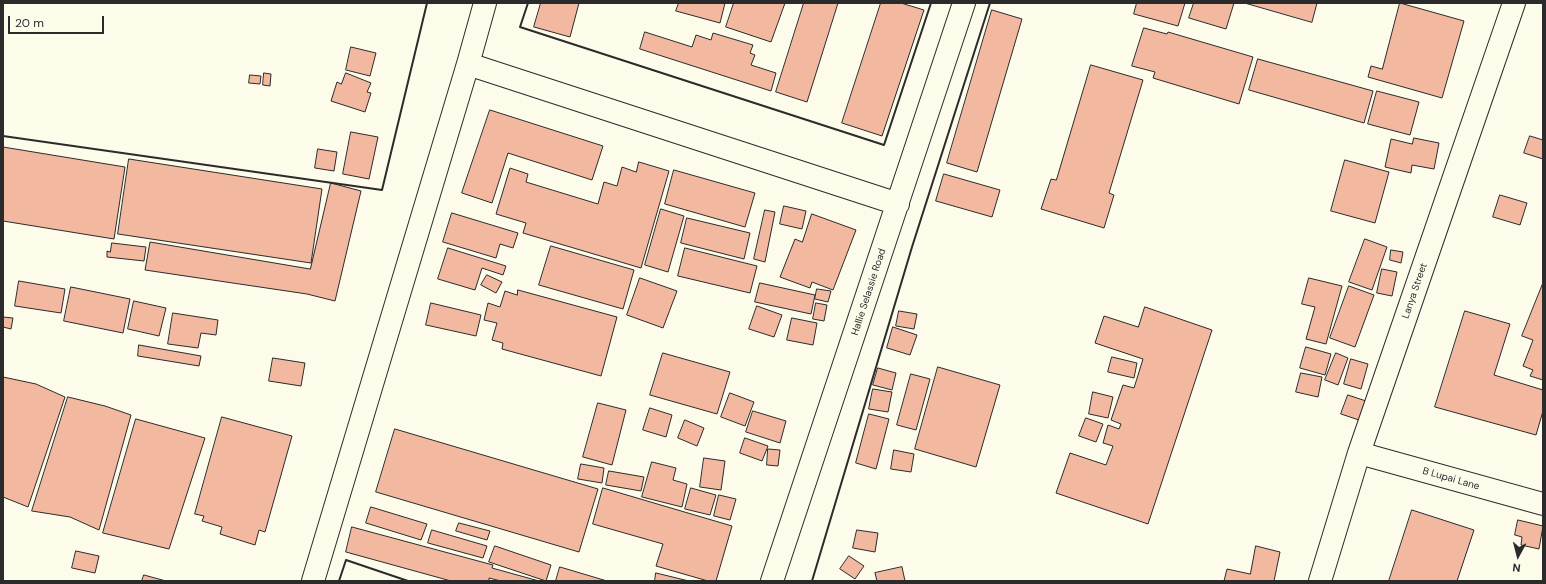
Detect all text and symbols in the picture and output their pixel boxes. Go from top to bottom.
scale bar [10,8,106,34]
text: 20 m [15,15,44,31]
street label: Hallie Selassie Road [849,247,889,337]
street label: Lanya Street [1400,262,1430,320]
street label: B Lupai Lane [1421,465,1481,493]
north arrow [1498,536,1538,576]
text: N [1512,560,1521,575]

